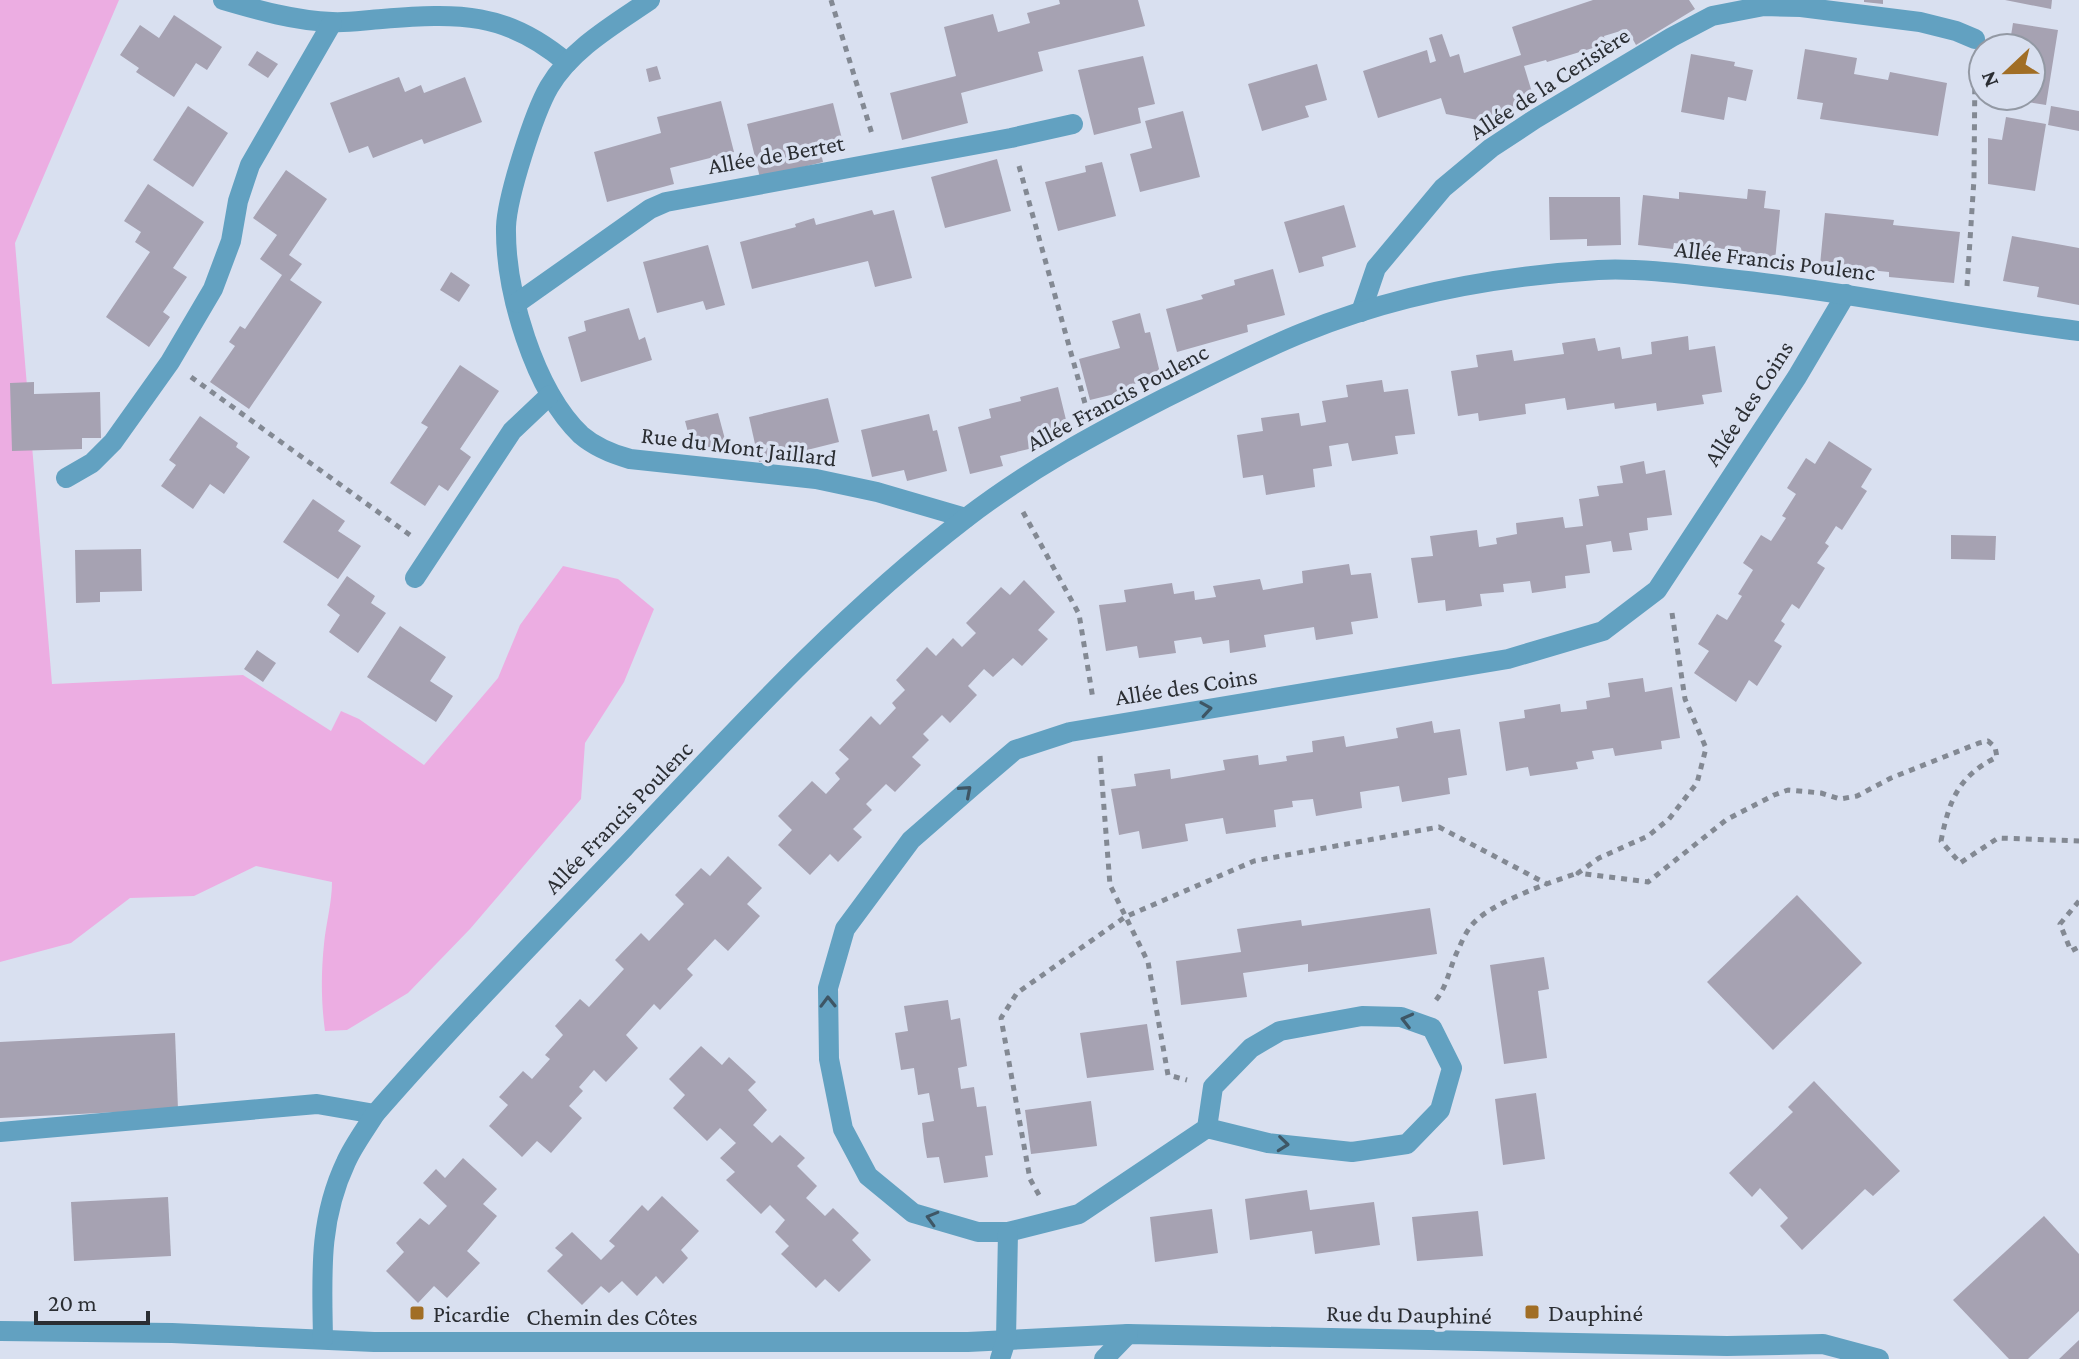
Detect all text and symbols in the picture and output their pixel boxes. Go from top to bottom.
street label: Allée de la Cerisière [1464,21,1634,145]
north arrow [1967,32,2047,112]
text: N [1975,68,2003,91]
street label: Allée de Bertet [706,129,847,179]
street label: Allée Francis Poulenc [1673,234,1877,286]
street label: Allée des Coins [1698,335,1798,471]
street label: Allée Francis Poulenc [1022,338,1212,456]
street label: Rue du Mont Jaillard [640,421,839,471]
street label: Allée des Coins [1113,661,1259,711]
one-way arrow [1200,702,1213,719]
street label: Allée Francis Poulenc [538,735,698,899]
one-way arrow [957,786,972,801]
one-way arrow [819,995,837,1008]
one-way arrow [1400,1012,1414,1029]
one-way arrow [1277,1136,1290,1153]
one-way arrow [925,1211,939,1228]
scale bar [36,1275,148,1325]
text: 20 m [48,1289,97,1316]
street label: Rue du Dauphiné [1326,1299,1492,1329]
place label: Dauphiné [1548,1299,1643,1326]
place label: Picardie [433,1300,510,1327]
street label: Chemin des Côtes [526,1303,698,1330]
marker: Dauphiné [1523,1303,1541,1321]
marker: Picardie [408,1304,426,1322]

